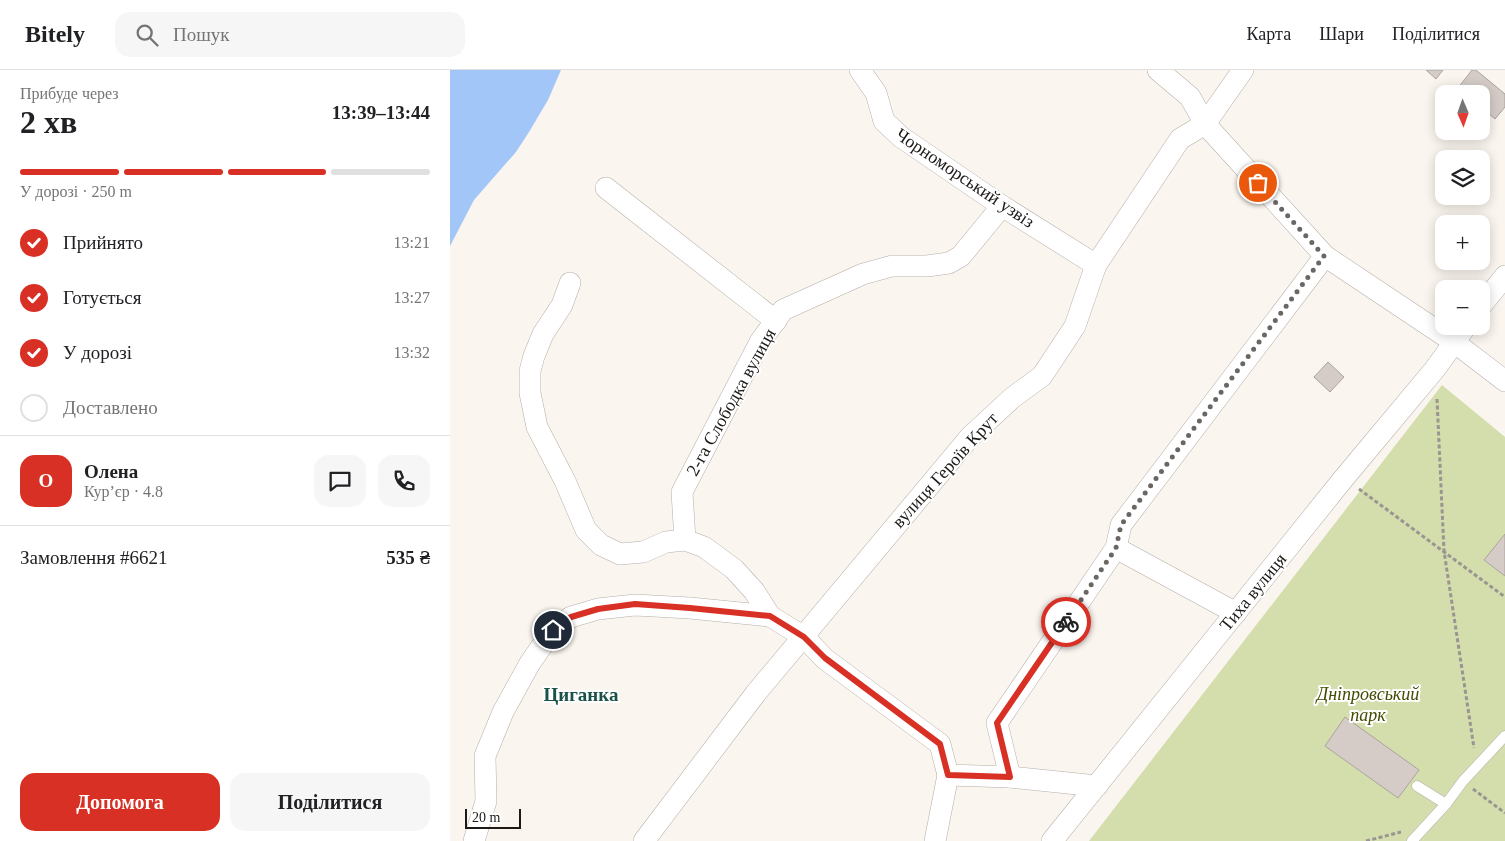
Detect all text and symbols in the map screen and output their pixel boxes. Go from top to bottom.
search box [115,12,465,57]
text: Bitely [25,21,85,47]
icon: search [133,21,161,49]
text: Пошук [173,24,230,45]
text: Карта [1247,24,1291,44]
text: Шари [1319,24,1364,44]
text: Поділитися [1392,24,1480,44]
text: Прибуде через [20,85,119,102]
north arrow [1435,85,1490,140]
map controls [1435,85,1490,335]
text: 13:39–13:44 [332,102,430,123]
text: 2 хв [20,104,77,140]
street label: Чорноморський узвіз [892,124,1038,232]
button: layers [1435,150,1490,205]
pin [1237,162,1279,204]
icon: bag [1244,169,1272,197]
text: У дорозі · 250 m [20,183,132,200]
button: + [1435,215,1490,270]
icon: check [20,229,48,257]
text: Прийнято [63,232,143,253]
text: 13:21 [394,234,430,251]
button: − [1435,280,1490,335]
icon: check [20,284,48,312]
text: Готується [63,287,141,308]
text: 13:27 [394,289,430,306]
street label: 2-га Слободка вулиця [682,325,780,479]
icon: check [20,339,48,367]
text: У дорозі [63,342,132,363]
text: 13:32 [394,344,430,361]
text: Доставлено [63,397,158,418]
street label: вулиця Героїв Крут [888,408,1002,532]
button: chat [314,455,366,507]
button: phone [378,455,430,507]
text: Олена [84,461,138,482]
text: О [39,470,53,491]
text: Кур’єр · 4.8 [84,483,163,500]
text: Замовлення #6621 [20,547,167,568]
text: 535 ₴ [386,547,430,568]
street label: Тиха вулиця [1216,549,1290,635]
courier [1041,597,1091,647]
icon: bike [1052,608,1080,636]
pin [532,609,574,651]
icon: home [539,616,567,644]
district label: Циганка [544,684,619,705]
park label: Дніпровський парк [1315,684,1419,725]
button: Допомога [20,773,220,831]
button: Поділитися [230,773,430,831]
scale bar [465,806,521,829]
text: 20 m [472,810,500,825]

